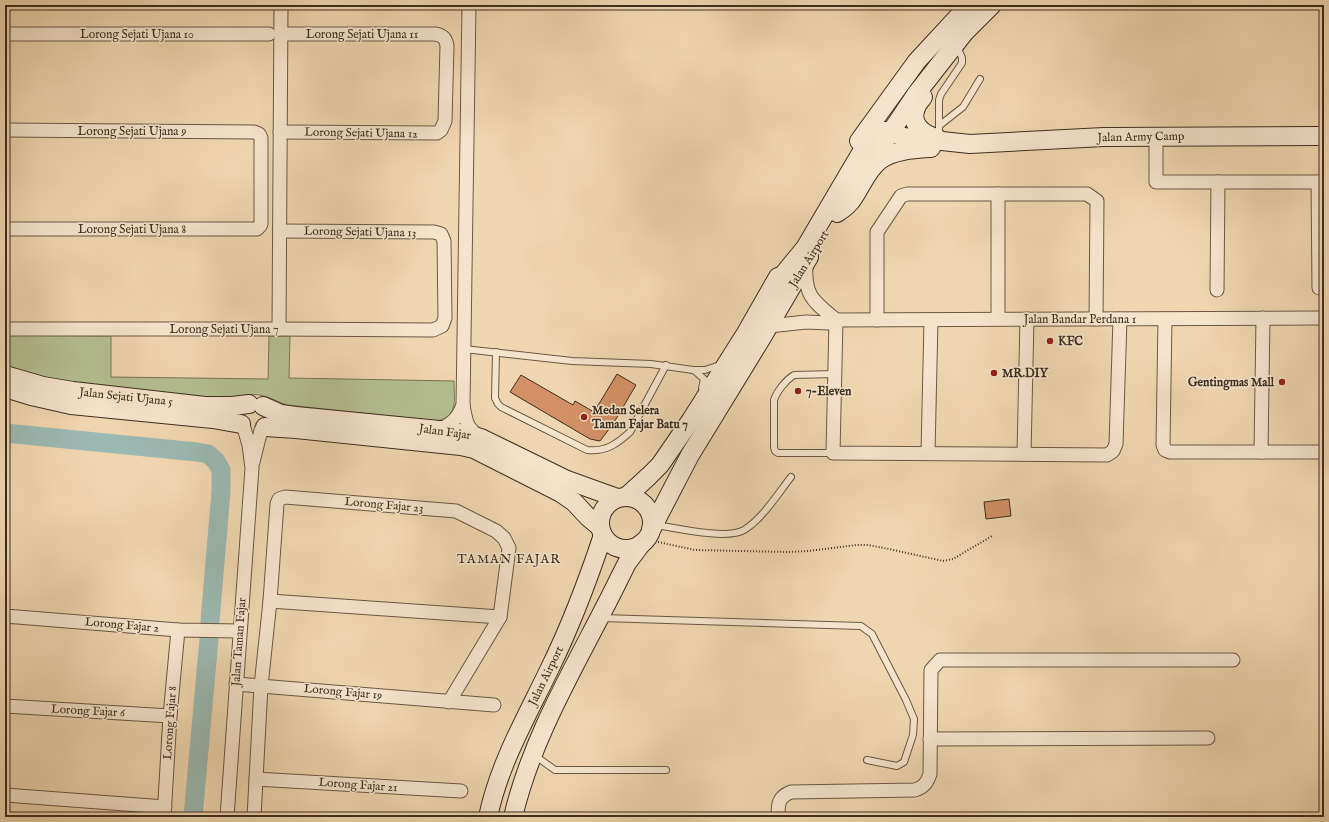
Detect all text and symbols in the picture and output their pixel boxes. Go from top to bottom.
street label: Lorong Sejati Ujana 10 [80,27,194,42]
street label: Lorong Sejati Ujana 11 [306,27,418,42]
street label: Lorong Sejati Ujana 9 [78,124,186,139]
street label: Lorong Sejati Ujana 12 [304,125,418,141]
street label: Jalan Army Camp [1095,129,1185,146]
street label: Lorong Sejati Ujana 8 [78,222,186,237]
street label: Lorong Sejati Ujana 13 [304,224,416,240]
street label: Jalan Airport [785,228,833,293]
street label: Jalan Bandar Perdana 1 [1022,312,1136,328]
street label: Lorong Sejati Ujana 7 [169,322,279,337]
place label: KFC [1058,334,1083,349]
marker: KFC [1045,336,1055,346]
place label: MR.DIY [1002,366,1049,381]
marker: MR.DIY [989,368,999,378]
place label: Gentingmas Mall [1188,375,1275,391]
marker: Gentingmas Mall [1277,377,1287,387]
street label: Jalan Sejati Ujana 5 [77,384,174,410]
place label: 7-Eleven [806,384,852,399]
marker: 7-Eleven [793,386,803,396]
place label: Medan Selera Taman Fajar Batu 7 [591,403,688,433]
marker: Medan Selera Taman Fajar Batu 7 [579,412,589,422]
street label: Jalan Fajar [416,421,473,444]
street label: Lorong Fajar 23 [344,494,424,516]
district label: TAMAN FAJAR [457,551,561,568]
street label: Jalan Taman Fajar [228,597,251,689]
street label: Lorong Fajar 2 [84,614,160,636]
street label: Jalan Airport [524,644,568,710]
street label: Lorong Fajar 19 [303,681,383,703]
street label: Lorong Fajar 8 [160,685,180,760]
street label: Lorong Fajar 6 [51,702,126,720]
street label: Lorong Fajar 21 [318,775,398,795]

